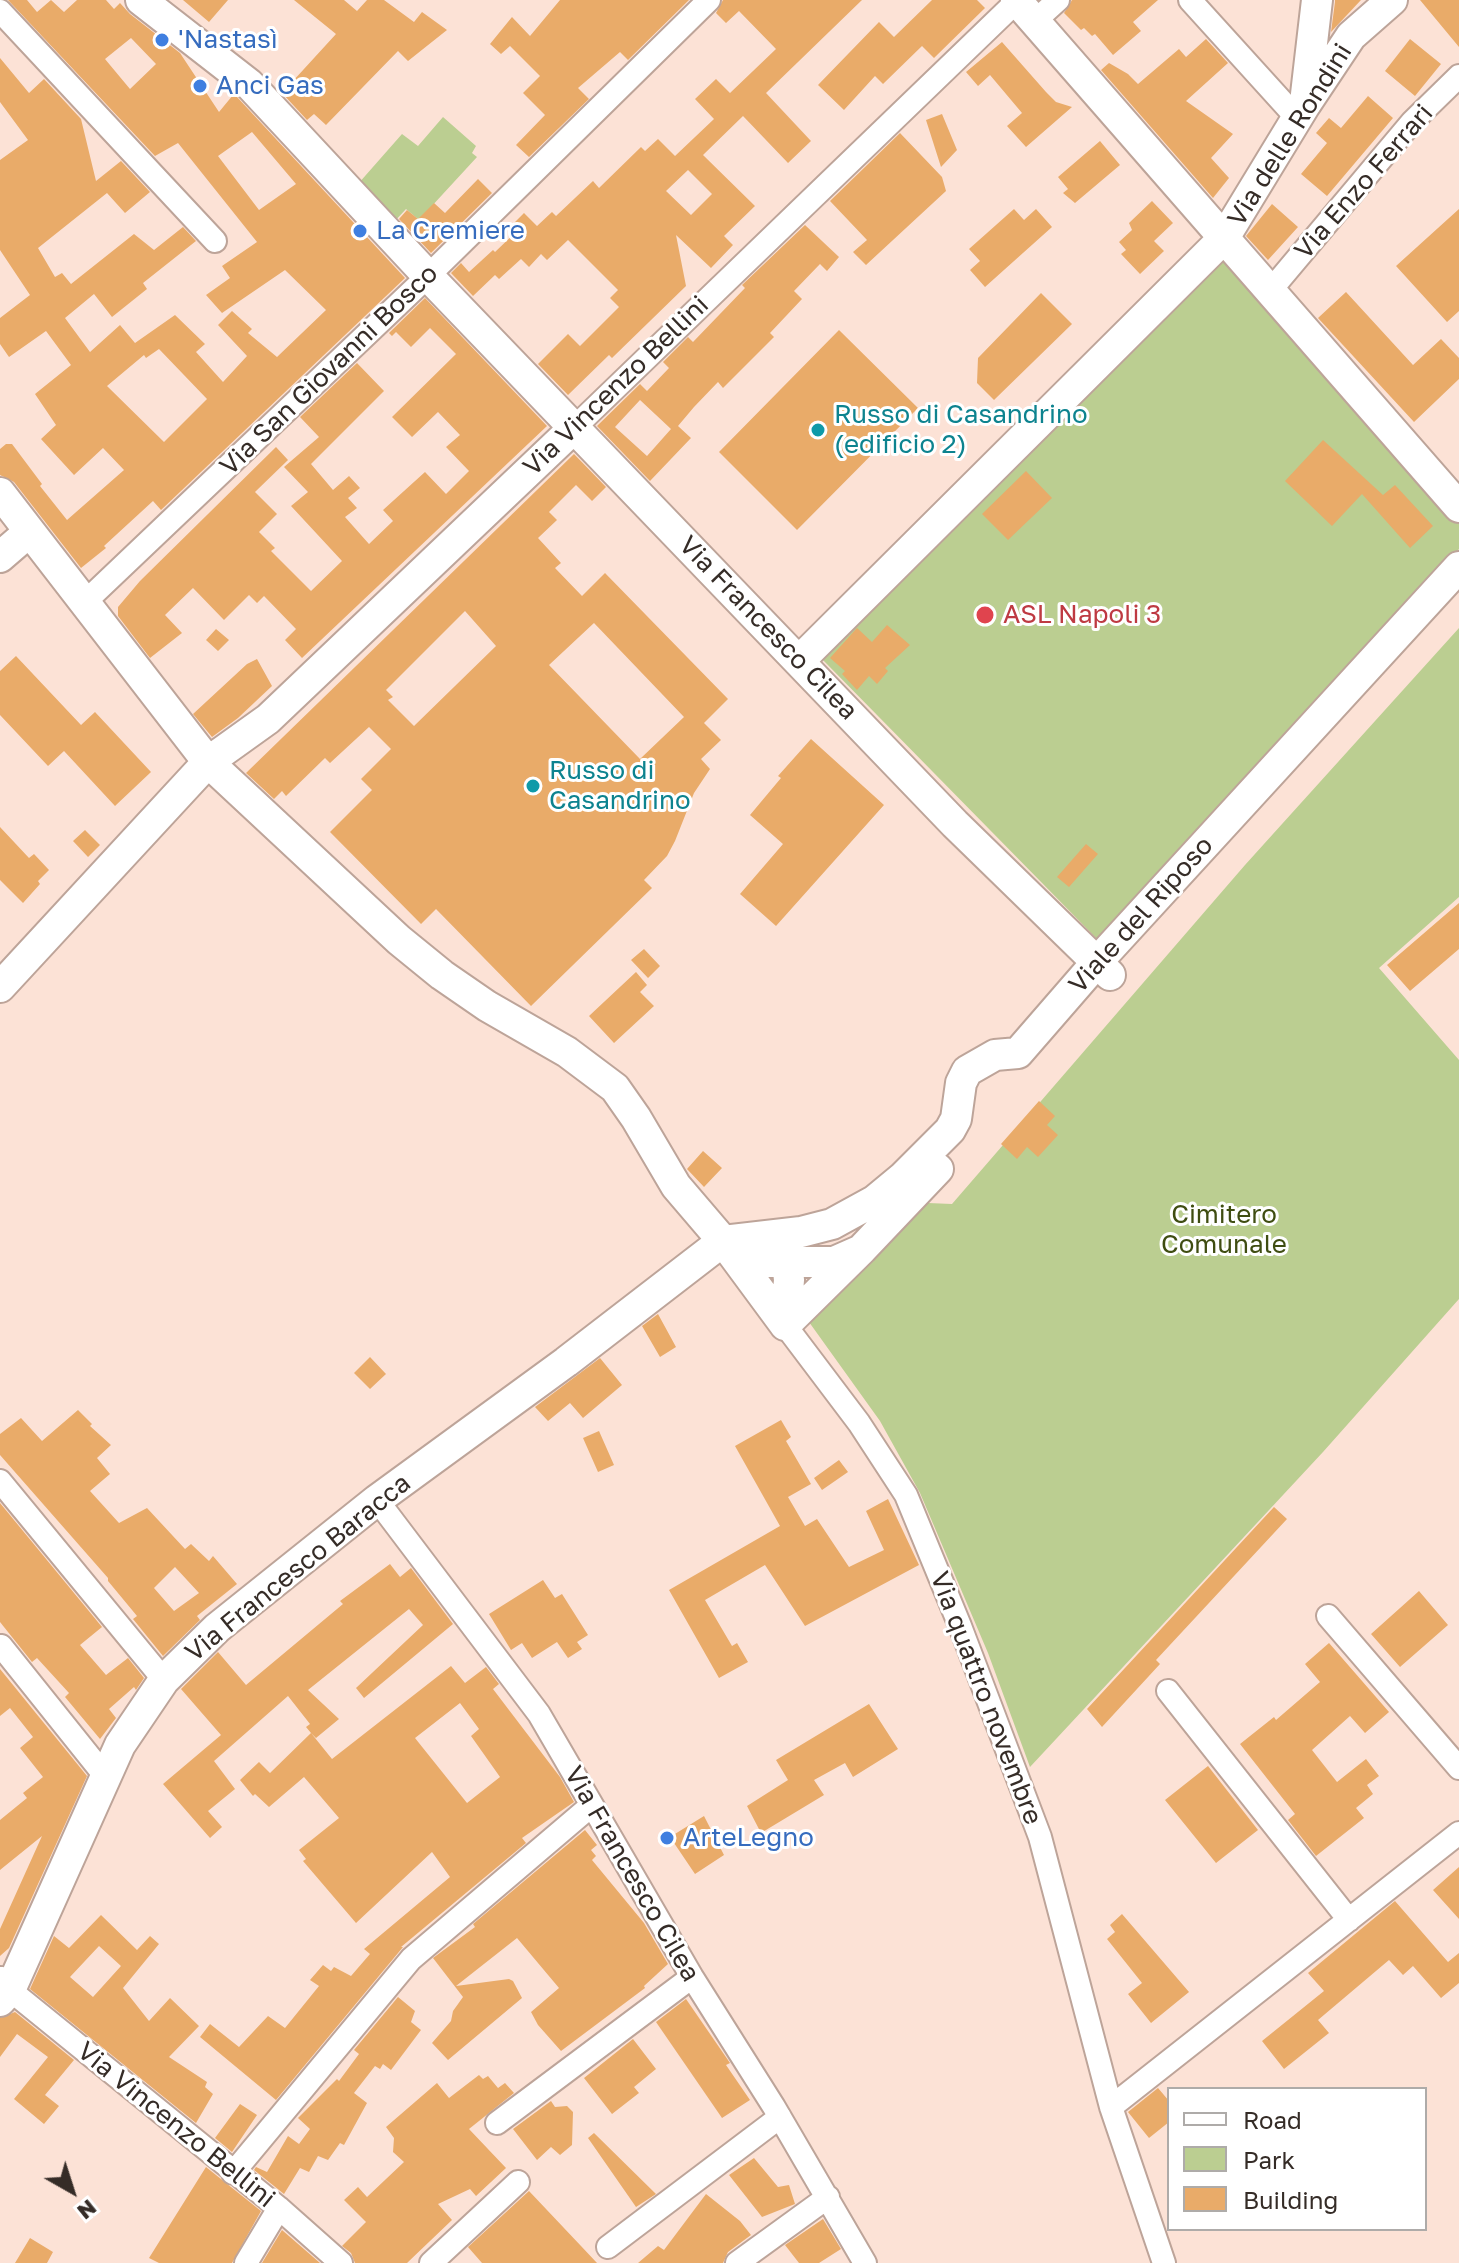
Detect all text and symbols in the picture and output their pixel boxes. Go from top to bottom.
place label: 'Nastasì [178,24,278,56]
marker: 'Nastasì [153,31,171,49]
street label: Via delle Rondini [1221,38,1359,232]
place label: Anci Gas [216,70,324,102]
marker: Anci Gas [191,77,209,95]
street label: Via Enzo Ferrari [1288,98,1440,266]
place label: La Cremiere [376,215,525,247]
marker: La Cremiere [351,222,369,240]
street label: Via San Giovanni Bosco [214,258,444,482]
street label: Via Vincenzo Bellini [517,289,715,483]
place label: Russo di Casandrino (edificio 2) [834,399,1088,460]
marker: Russo di Casandrino (edificio 2) [809,421,827,439]
street label: Via Francesco Cilea [672,530,864,726]
place label: ASL Napoli 3 [1003,599,1161,631]
marker: ASL Napoli 3 [974,604,996,626]
place label: Russo di Casandrino [549,755,691,816]
marker: Russo di Casandrino [524,777,542,795]
street label: Viale del Riposo [1062,830,1220,1000]
park label: Cimitero Comunale [1161,1199,1287,1260]
street label: Via Francesco Baracca [179,1468,417,1668]
street label: Via quattro novembre [923,1567,1049,1829]
street label: Via Francesco Cilea [558,1761,706,1987]
place label: ArteLegno [683,1822,814,1854]
marker: ArteLegno [658,1829,676,1847]
street label: Via Vincenzo Bellini [71,2036,281,2214]
legend [1167,2087,1427,2231]
text: Road [1243,2105,1302,2134]
text: Park [1243,2145,1295,2174]
north arrow [32,2151,112,2231]
text: Building [1243,2185,1338,2214]
text: N [72,2194,102,2226]

